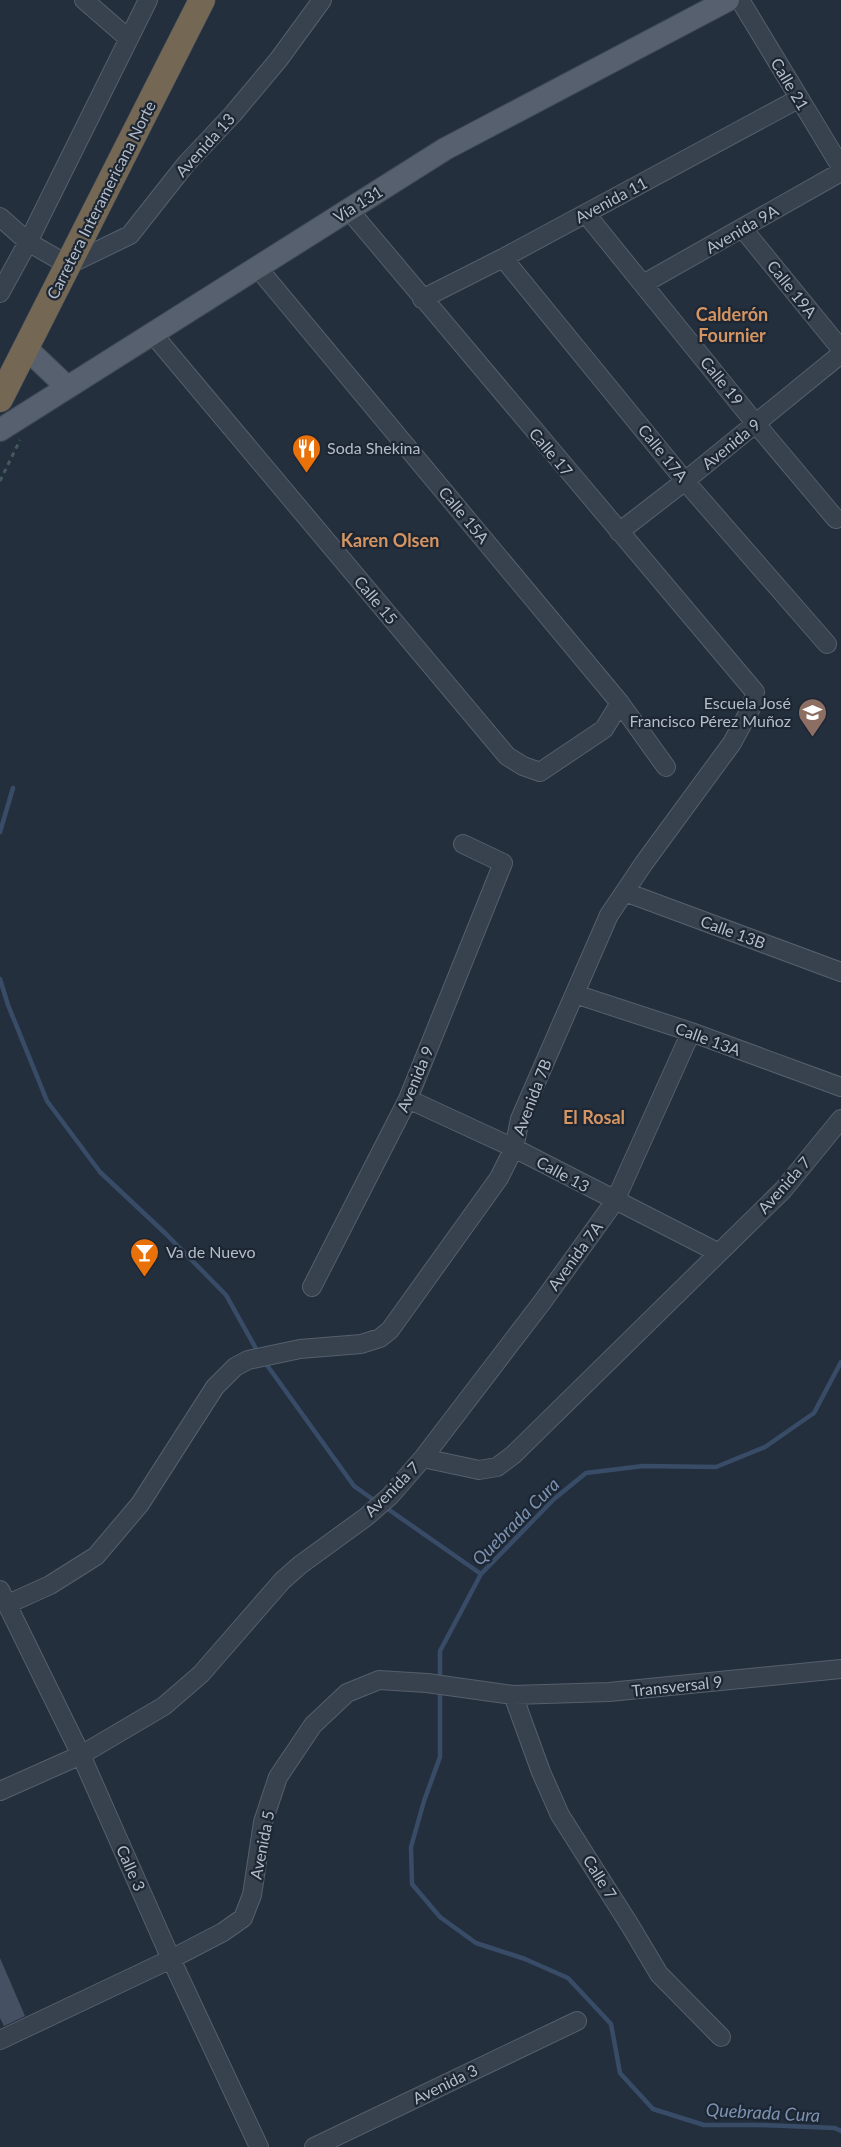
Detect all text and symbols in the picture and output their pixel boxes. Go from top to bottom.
street label: Calle 21 [768,54,813,113]
street label: Carretera Interamericana Norte [42,97,159,302]
street label: Avenida 13 [171,109,238,180]
street label: Avenida 11 [571,173,650,226]
street label: Vía 131 [330,181,386,226]
street label: Avenida 9A [702,200,782,257]
street label: Calle 19A [764,256,821,321]
district label: Calderón Fournier [696,303,768,346]
street label: Calle 19 [697,352,748,409]
street label: Avenida 9 [698,414,764,473]
street label: Calle 17A [635,420,692,485]
street label: Calle 17 [526,424,577,480]
restaurant icon: Soda Shekina [290,432,322,474]
place label: Soda Shekina [327,438,420,457]
street label: Calle 15A [435,482,494,547]
district label: Karen Olsen [341,529,439,551]
street label: Calle 15 [351,572,402,628]
place label: Escuela José Francisco Pérez Muñoz [629,693,791,730]
school or university icon: Escuela José Francisco Pérez Muñoz [796,696,828,738]
street label: Calle 13B [698,911,768,952]
street label: Calle 13A [673,1018,744,1059]
street label: Avenida 9 [392,1043,437,1115]
street label: Avenida 7B [508,1056,555,1138]
district label: El Rosal [563,1106,625,1128]
street label: Calle 13 [533,1152,593,1195]
street label: Avenida 7 [753,1152,814,1217]
street label: Avenida 7A [543,1217,606,1294]
bar icon: Va de Nuevo [129,1236,161,1278]
place label: Va de Nuevo [166,1242,256,1261]
street label: Avenida 7 [360,1457,423,1520]
water label: Quebrada Cura [467,1473,563,1569]
street label: Transversal 9 [631,1671,723,1700]
street label: Avenida 5 [246,1809,277,1881]
street label: Calle 3 [113,1842,150,1894]
street label: Calle 7 [580,1851,621,1902]
street label: Avenida 3 [409,2060,480,2107]
water label: Quebrada Cura [705,2098,821,2126]

